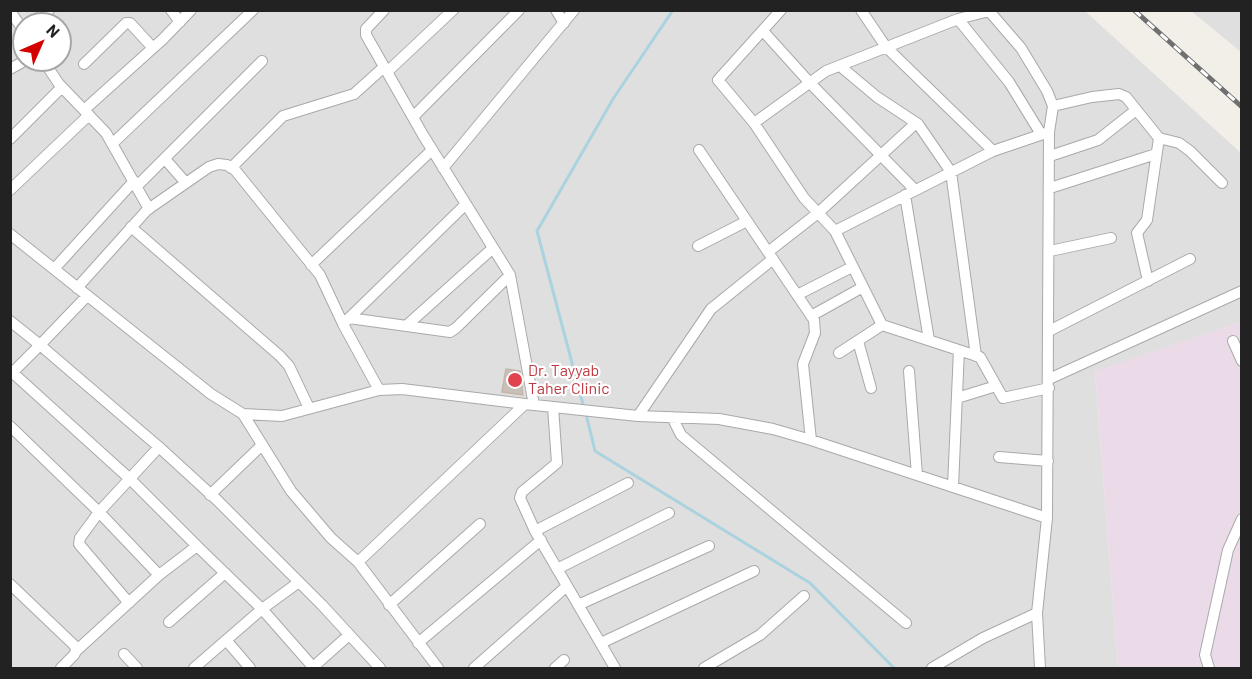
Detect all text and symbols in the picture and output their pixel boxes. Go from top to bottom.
north arrow [12,12,72,72]
text: N [43,20,64,41]
place label: Dr. Tayyab Taher Clinic [528,361,610,399]
marker: Dr. Tayyab Taher Clinic [506,371,524,389]

